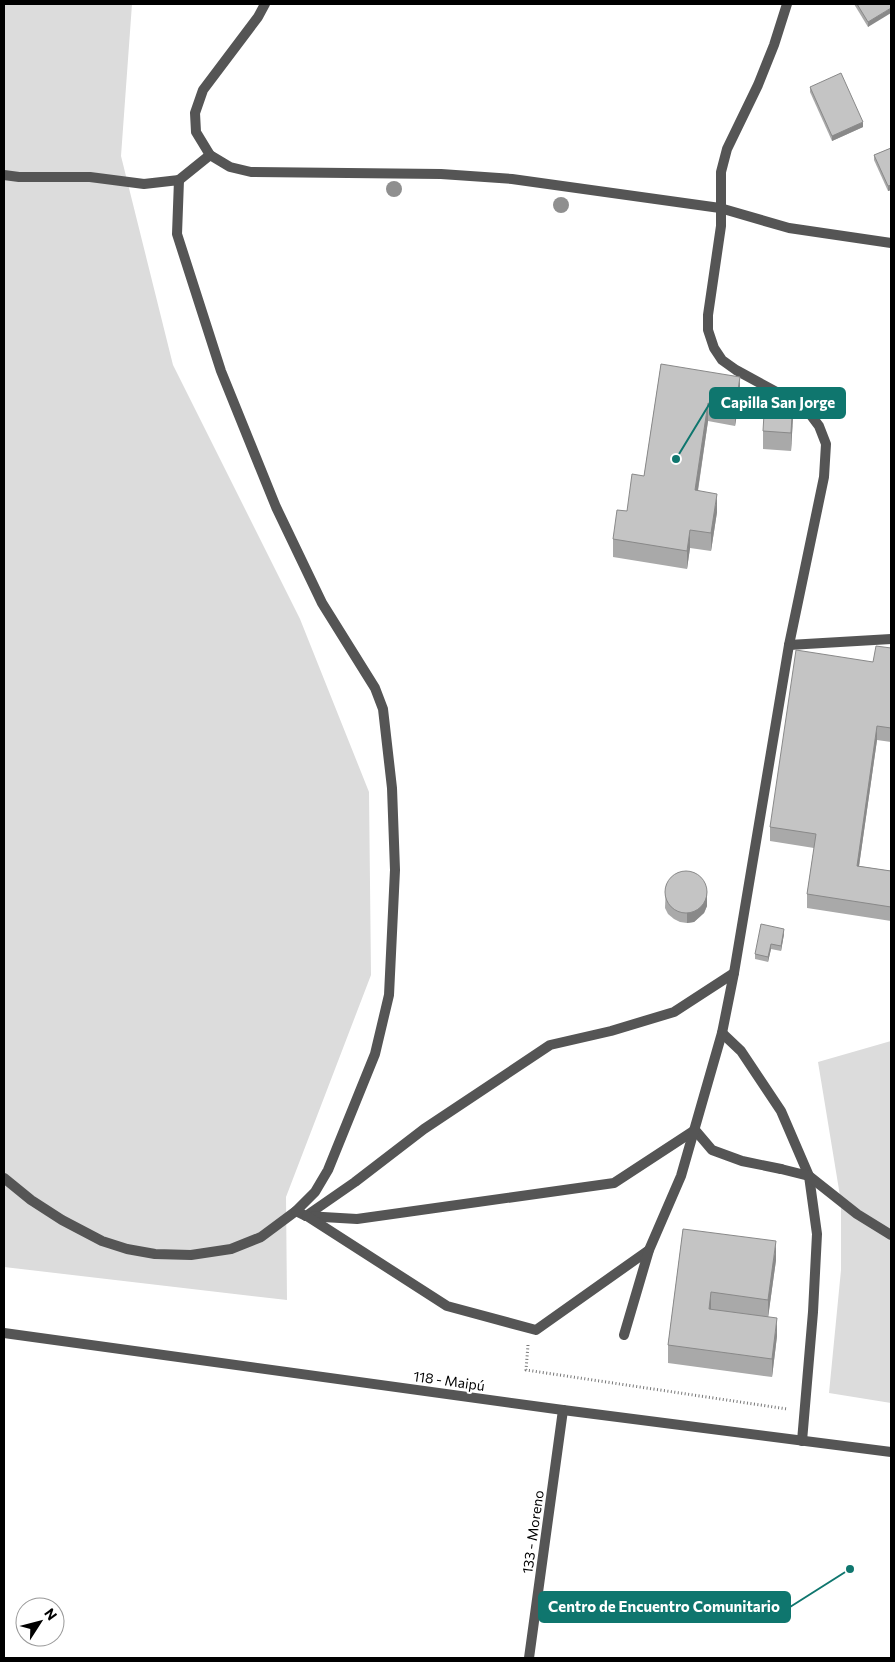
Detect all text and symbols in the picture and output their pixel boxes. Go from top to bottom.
callout: Capilla San Jorge [710,388,845,418]
text: Capilla San Jorge [721,393,835,411]
street label: 118 - Maipú [412,1367,486,1394]
street label: 133 - Moreno [518,1489,547,1575]
callout: Centro de Encuentro Comunitario [539,1592,790,1622]
north arrow [15,1597,65,1647]
text: Centro de Encuentro Comunitario [548,1597,780,1615]
text: N [41,1605,61,1623]

